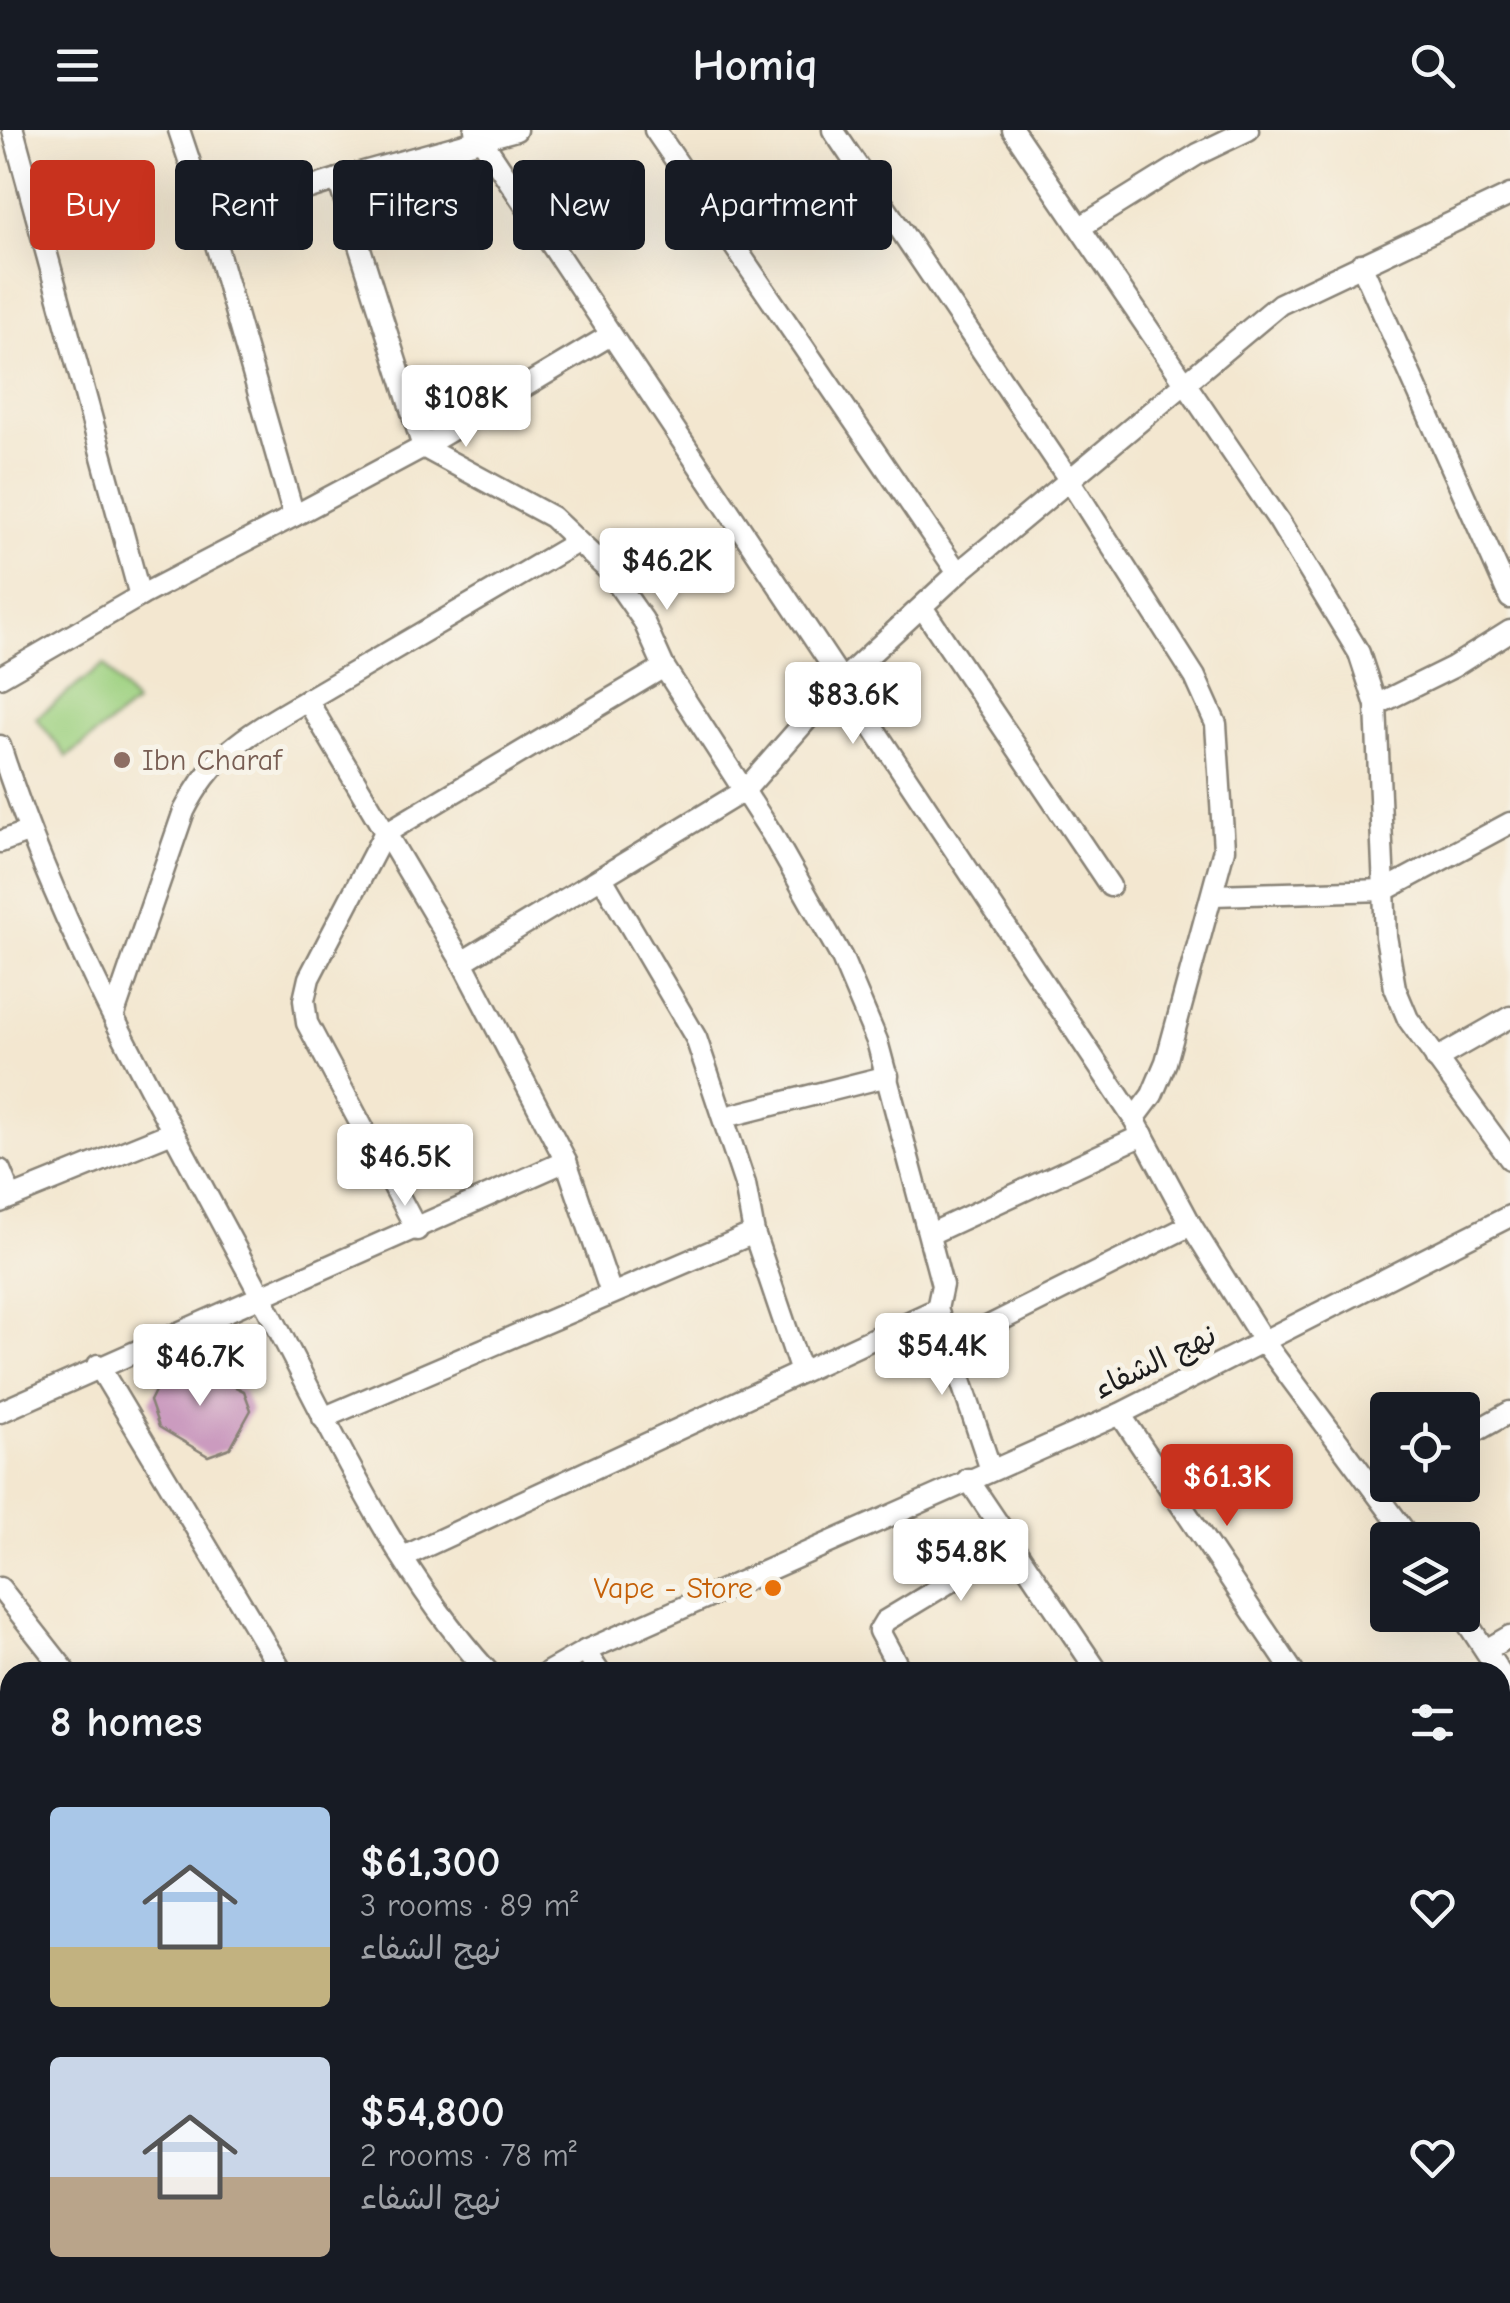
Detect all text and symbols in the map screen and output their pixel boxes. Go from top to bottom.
icon: menu [50,38,105,93]
icon: search [1405,38,1460,93]
text: Homiq [692,39,818,91]
chip: Buy [30,160,155,250]
chip: Rent [175,160,313,250]
chip: Filters [333,160,493,250]
chip: New [513,160,645,250]
chip: Apartment [665,160,892,250]
pin: $108K [396,365,536,450]
text: $108K [424,379,508,416]
pin: $46.2K [586,528,748,613]
text: $46.2K [622,542,712,579]
pin: $83.6K [772,662,934,747]
text: $83.6K [807,676,899,713]
place label: Ibn Charaf [142,743,283,778]
marker: Ibn Charaf [111,749,133,771]
pin: $46.5K [324,1124,486,1209]
text: $46.5K [359,1138,451,1175]
pin: $54.4K [861,1313,1023,1398]
street label: نهج الشفاء [1088,1317,1223,1409]
pin: $46.7K [119,1324,281,1409]
text: $54.4K [897,1327,987,1364]
text: $46.7K [155,1338,245,1375]
map controls [1370,1392,1480,1632]
button: locate [1370,1392,1480,1502]
pin: $61.3K [1146,1444,1308,1529]
text: $61.3K [1183,1458,1271,1495]
pin: $54.8K [880,1519,1042,1604]
button: layers [1370,1522,1480,1632]
text: $54.8K [915,1533,1007,1570]
place label: Vape - Store [594,1571,753,1606]
marker: Vape - Store [762,1577,784,1599]
icon: filters [1405,1695,1460,1750]
text: 8 homes [50,1698,202,1747]
text: $61,300 [360,1838,501,1887]
icon: home [130,1847,250,1967]
icon: heart [1405,1880,1460,1935]
text: 3 rooms · 89 m² [360,1887,578,1924]
text: نهج الشفاء [360,1930,501,1967]
text: $54,800 [360,2088,505,2137]
icon: home [130,2097,250,2217]
icon: heart [1405,2130,1460,2185]
text: 2 rooms · 78 m² [360,2137,577,2174]
text: نهج الشفاء [360,2180,501,2217]

